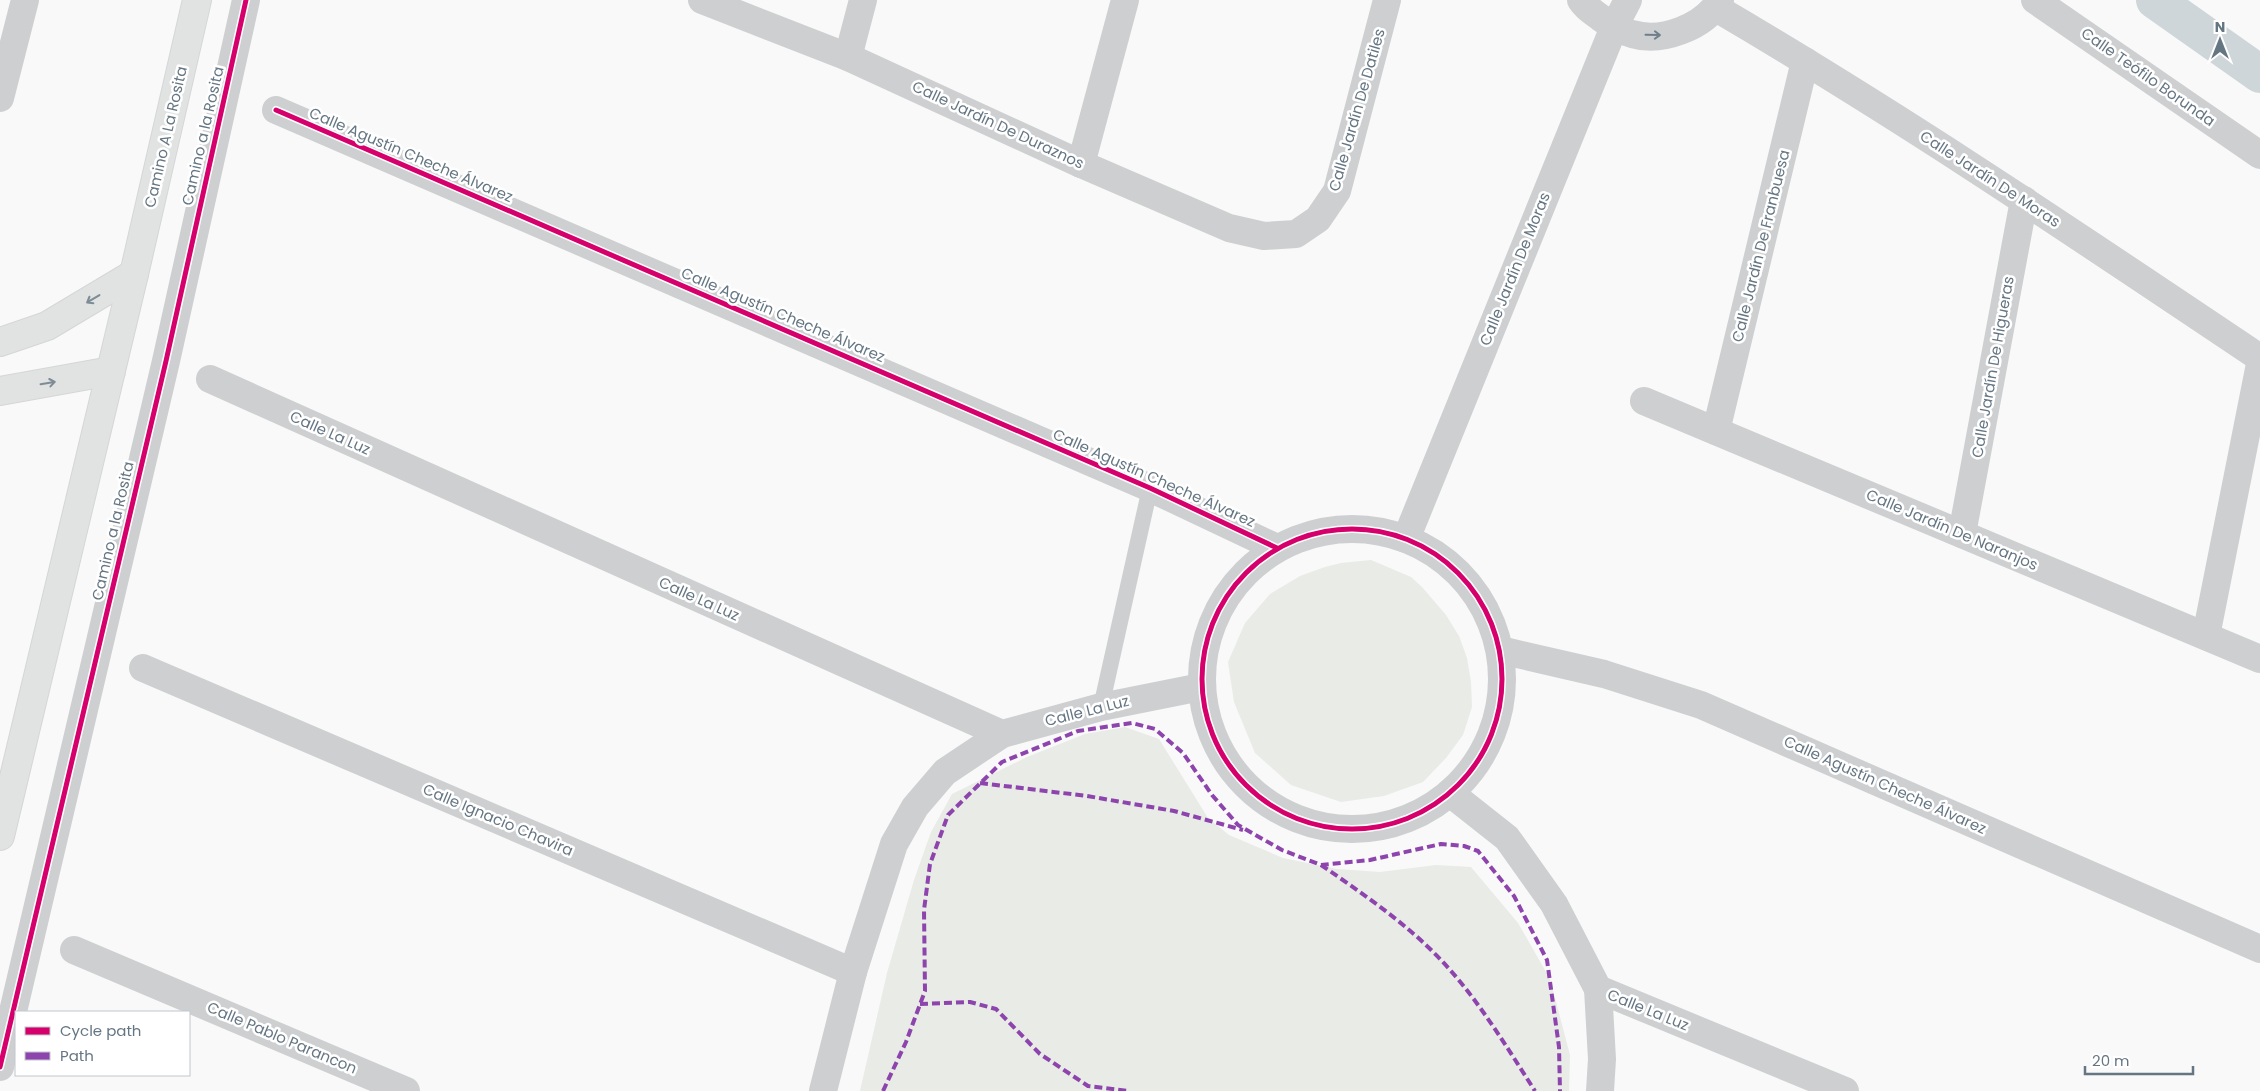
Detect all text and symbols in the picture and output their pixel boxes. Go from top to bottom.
north arrow [2195,15,2245,65]
text: N [2215,17,2225,37]
street label: Calle Teófilo Borunda [2077,22,2220,131]
street label: Calle Jardín De Datiles [1323,26,1390,194]
one-way arrow [1644,30,1661,40]
street label: Camino A La Rosita [139,64,192,210]
street label: Camino a la Rosita [176,64,229,207]
street label: Calle Jardín De Duraznos [909,75,1088,174]
street label: Calle Agustín Cheche Álvarez [306,102,516,207]
street label: Calle Jardín De Moras [1916,125,2065,232]
street label: Calle Jardín De Franbuesa [1726,148,1795,344]
street label: Calle Jardín De Moras [1474,189,1555,349]
street label: Calle Agustín Cheche Álvarez [678,262,888,367]
street label: Calle Jardín De Higueras [1966,274,2019,459]
one-way arrow [86,294,100,304]
one-way arrow [40,377,56,387]
street label: Calle La Luz [287,405,374,460]
street label: Calle Agustín Cheche Álvarez [1050,423,1259,532]
street label: Camino a la Rosita [86,459,139,602]
street label: Calle Jardín De Naranjos [1863,484,2041,575]
street label: Calle La Luz [656,571,743,626]
street label: Calle La Luz [1043,690,1131,731]
street label: Calle Agustín Cheche Álvarez [1781,730,1990,839]
street label: Calle Ignacio Chavira [420,778,577,861]
street label: Calle La Luz [1604,984,1692,1035]
street label: Calle Pablo Parancon [204,996,360,1079]
legend [15,1011,190,1076]
text: Cycle path [60,1020,141,1041]
scale bar [2085,1044,2192,1076]
text: Path [60,1045,94,1066]
text: 20 m [2092,1050,2130,1071]

